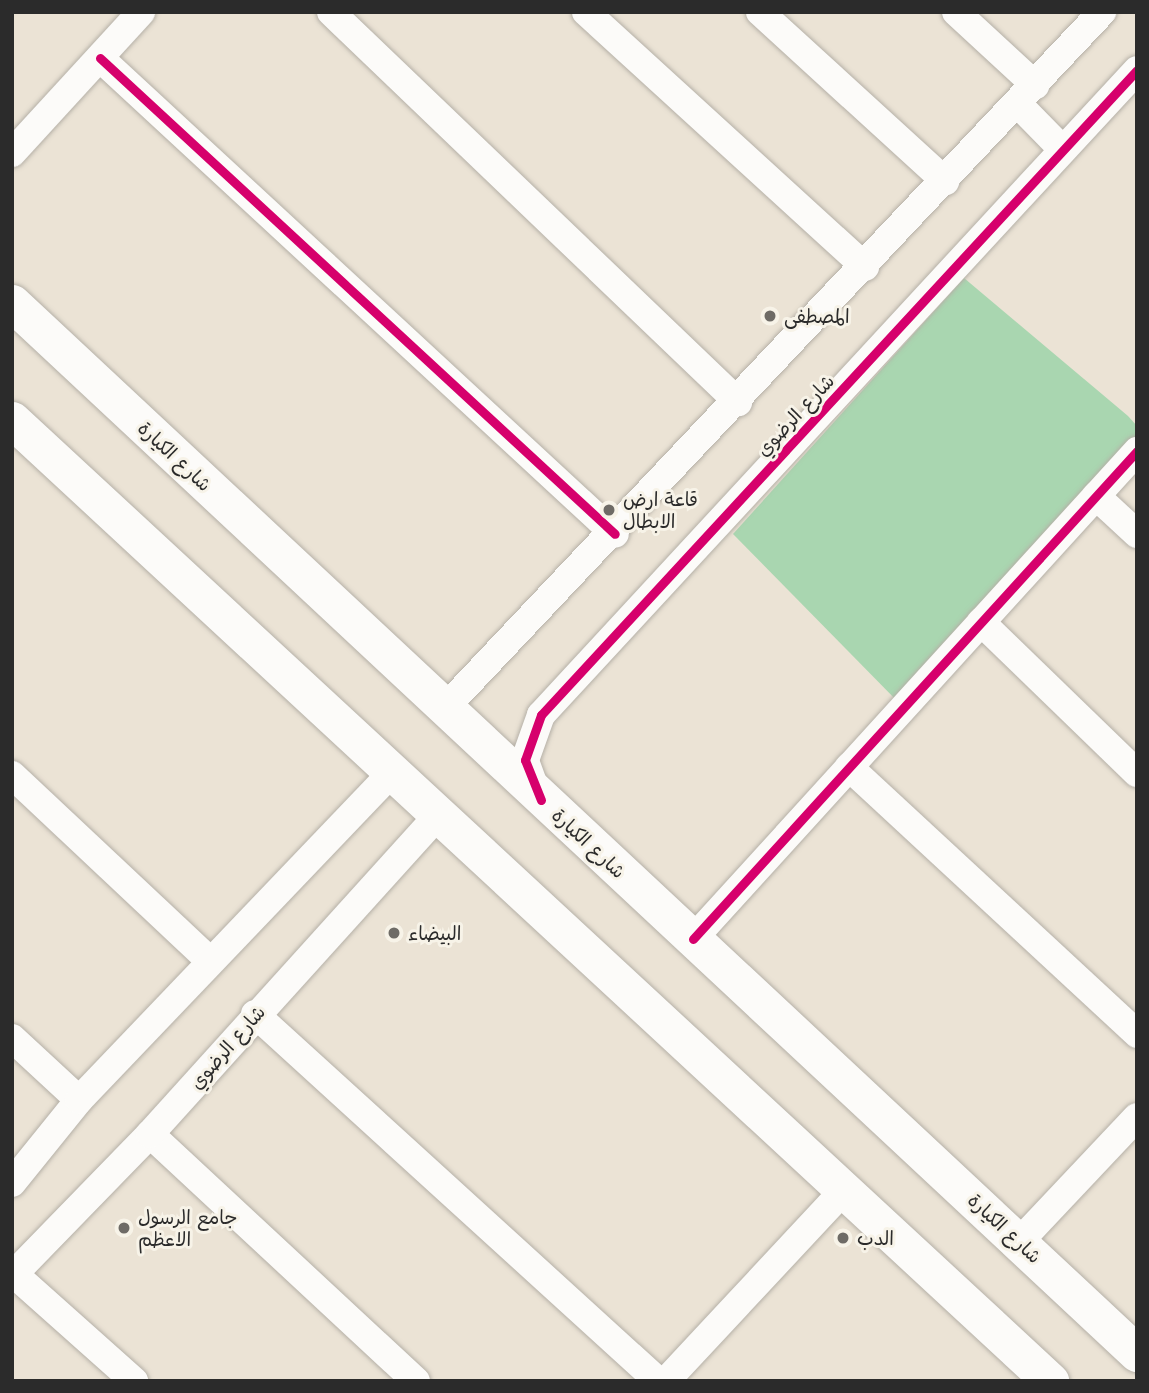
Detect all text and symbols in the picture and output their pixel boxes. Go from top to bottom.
place label: المصطفى [784,305,850,327]
marker: المصطفى [762,308,778,324]
street label: شارع الرضوي [751,369,839,461]
street label: شارع الكيارة [134,416,216,496]
place label: قاعة ارض الابطال [623,488,698,532]
marker: قاعة ارض الابطال [601,502,617,518]
street label: شارع الكيارة [548,803,630,883]
place label: البيضاء [408,922,462,944]
marker: البيضاء [386,925,402,941]
street label: شارع الرضوي [184,1000,270,1094]
street label: شارع الكيارة [964,1188,1046,1268]
place label: جامع الرسول الاعظم [138,1206,238,1250]
marker: جامع الرسول الاعظم [116,1220,132,1236]
place label: الدب [857,1227,894,1249]
marker: الدب [835,1230,851,1246]

